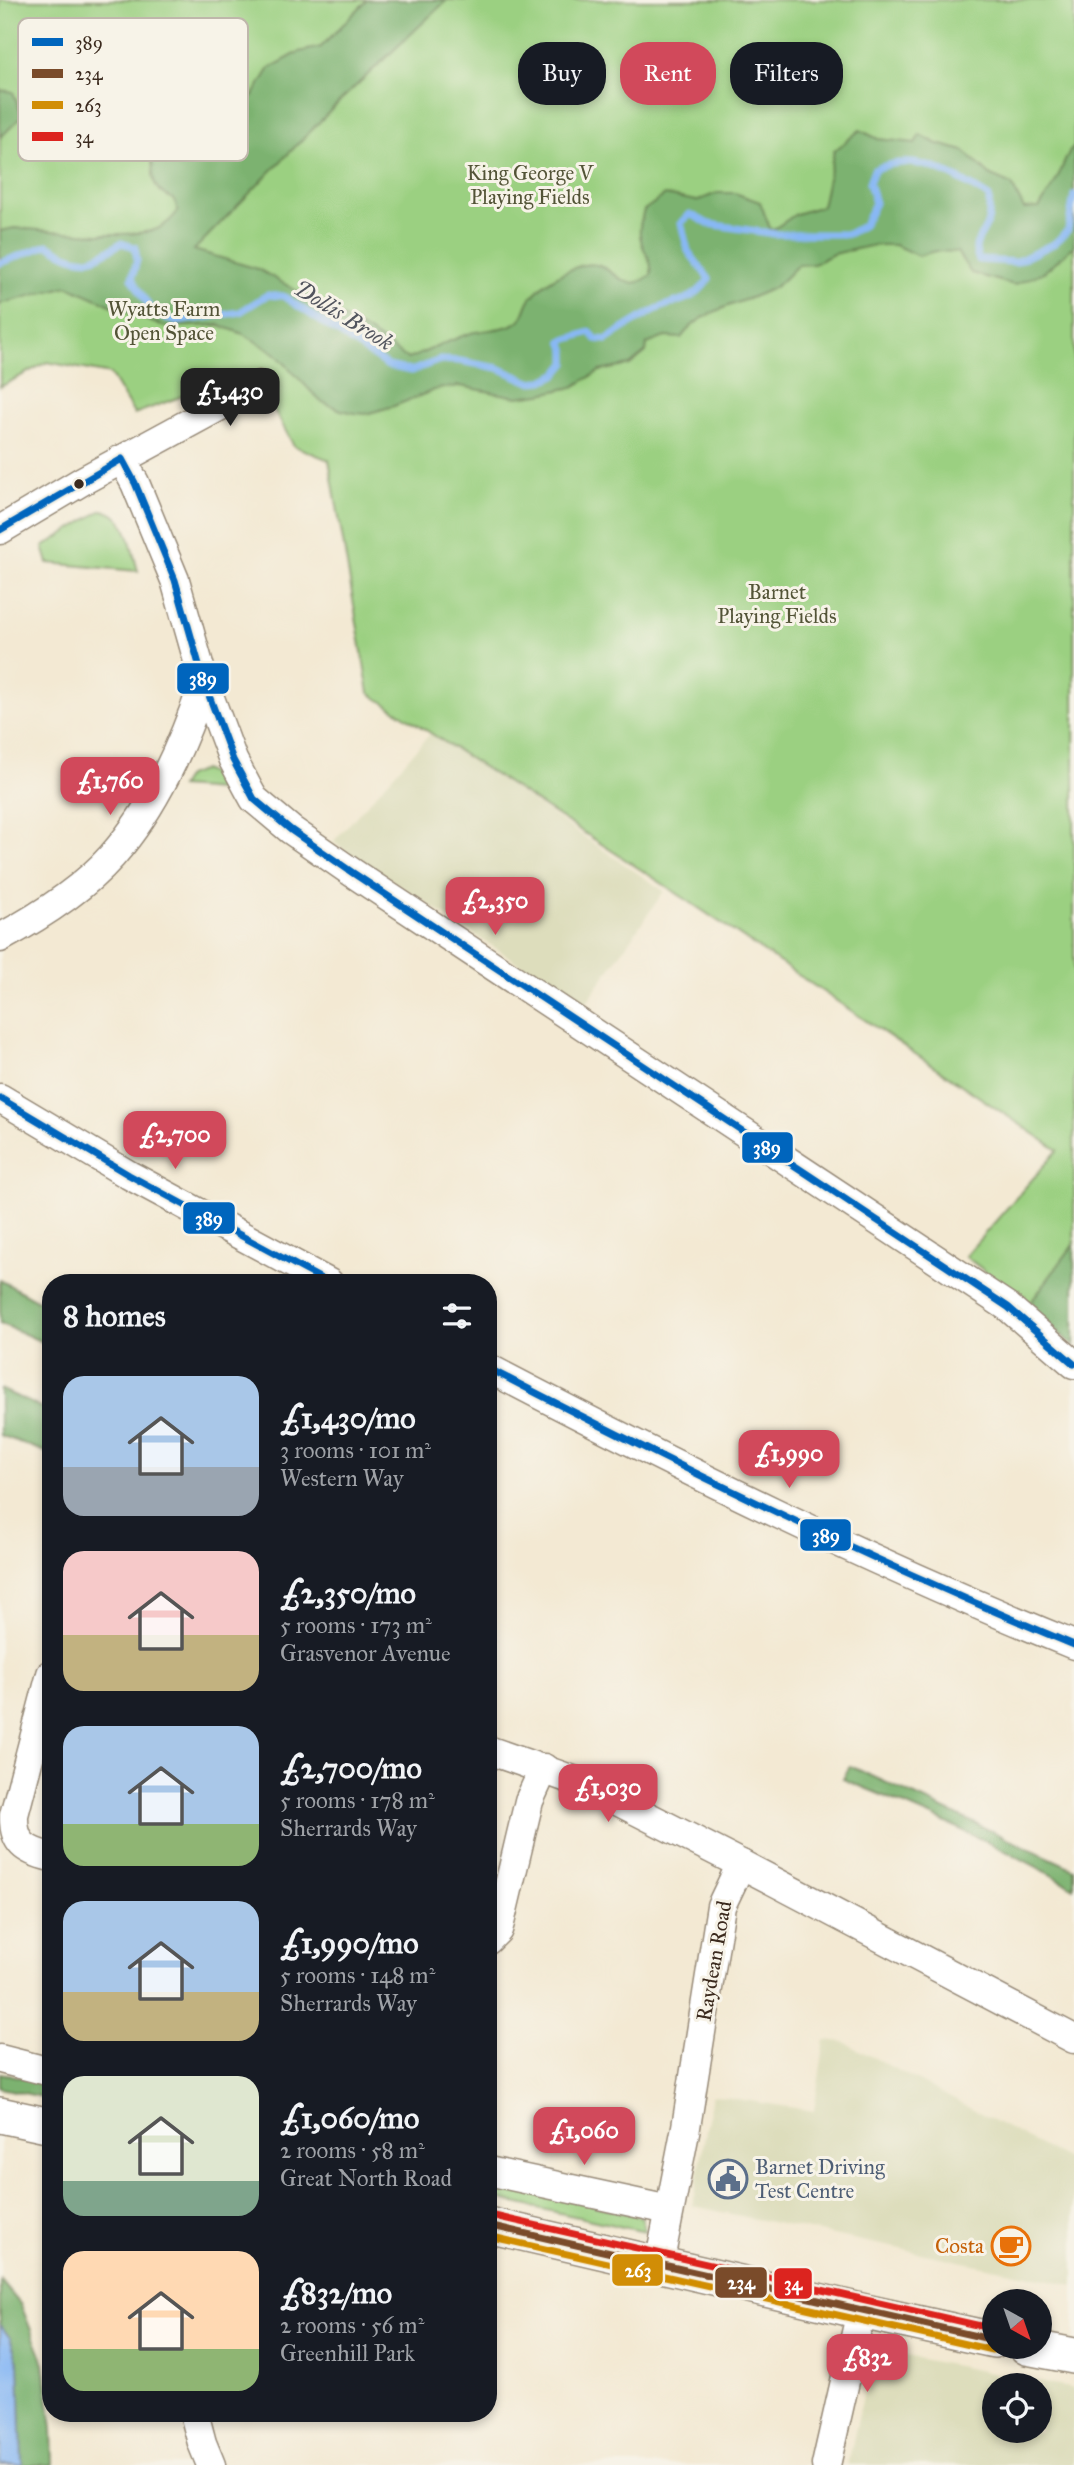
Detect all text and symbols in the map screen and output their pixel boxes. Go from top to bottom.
legend [18,18,248,161]
text: 389 [75,31,103,54]
chip: Buy [518,42,606,105]
chip: Rent [620,42,716,105]
chip: Filters [730,42,843,105]
text: 234 [75,62,103,85]
text: 263 [75,94,102,117]
text: 34 [75,125,94,148]
park label: King George V Playing Fields [467,160,595,210]
water label: Dollis Brook [289,274,399,356]
park label: Wyatts Farm Open Space [108,296,221,346]
pin: £1,430 [173,368,287,428]
text: £1,430 [197,377,263,405]
unlabelled marker [72,477,86,491]
park label: Barnet Playing Fields [717,579,837,629]
line badge: 389 [176,662,230,695]
text: 389 [189,667,217,691]
pin: £1,760 [53,758,167,817]
text: £1,760 [76,766,144,794]
pin: £2,350 [438,878,552,937]
text: £2,350 [461,886,529,914]
pin: £2,700 [118,1112,232,1171]
text: £2,700 [139,1120,211,1148]
line badge: 389 [741,1131,794,1164]
text: 389 [753,1136,781,1160]
line badge: 389 [182,1201,236,1235]
text: 389 [195,1207,223,1231]
icon: filters [438,1297,476,1335]
text: 8 homes [63,1298,166,1334]
text: £1,430/mo [280,1400,416,1436]
icon: home [119,1404,203,1488]
pin: £1,990 [732,1430,846,1490]
text: 3 rooms · 101 m² [280,1436,431,1464]
text: £1,990 [755,1439,823,1467]
text: Western Way [280,1464,404,1492]
line badge: 389 [799,1518,852,1552]
text: 389 [812,1524,840,1548]
text: £2,350/mo [280,1575,416,1611]
icon: home [119,1579,203,1663]
text: 5 rooms · 173 m² [280,1611,432,1639]
text: Grasvenor Avenue [280,1639,451,1667]
text: £2,700/mo [280,1750,422,1786]
icon: home [119,1754,203,1838]
pin: £1,030 [551,1764,665,1824]
text: £1,030 [575,1773,642,1801]
text: 5 rooms · 178 m² [280,1786,435,1814]
text: Sherrards Way [280,1814,417,1842]
street label: Raydean Road [691,1898,737,2023]
text: £1,990/mo [280,1925,419,1961]
icon: home [119,1929,203,2013]
text: 5 rooms · 148 m² [280,1961,435,1989]
text: Sherrards Way [280,1989,417,2017]
text: £1,060/mo [280,2100,419,2136]
icon: home [119,2104,203,2188]
pin: £1,060 [527,2108,641,2167]
text: £1,060 [549,2116,619,2144]
text: 2 rooms · 58 m² [280,2136,425,2164]
place label: Barnet Driving Test Centre [755,2154,885,2204]
public building icon: Barnet Driving Test Centre [707,2158,749,2200]
text: Great North Road [280,2164,452,2192]
cafe icon: Costa [990,2225,1032,2267]
place label: Costa [935,2233,984,2259]
line badge: 263 [611,2253,664,2287]
text: 263 [625,2259,651,2283]
line badge: 234 [714,2266,768,2299]
line badge: 34 [773,2267,813,2300]
text: 234 [727,2271,756,2295]
text: 34 [784,2272,804,2296]
text: £832/mo [280,2275,392,2311]
icon: home [119,2279,203,2363]
north arrow [982,2289,1052,2359]
map controls [982,2289,1052,2443]
text: 2 rooms · 56 m² [280,2311,424,2339]
pin: £832 [826,2334,908,2394]
text: Greenhill Park [280,2339,415,2367]
text: £832 [843,2343,891,2371]
button: locate [982,2373,1052,2443]

